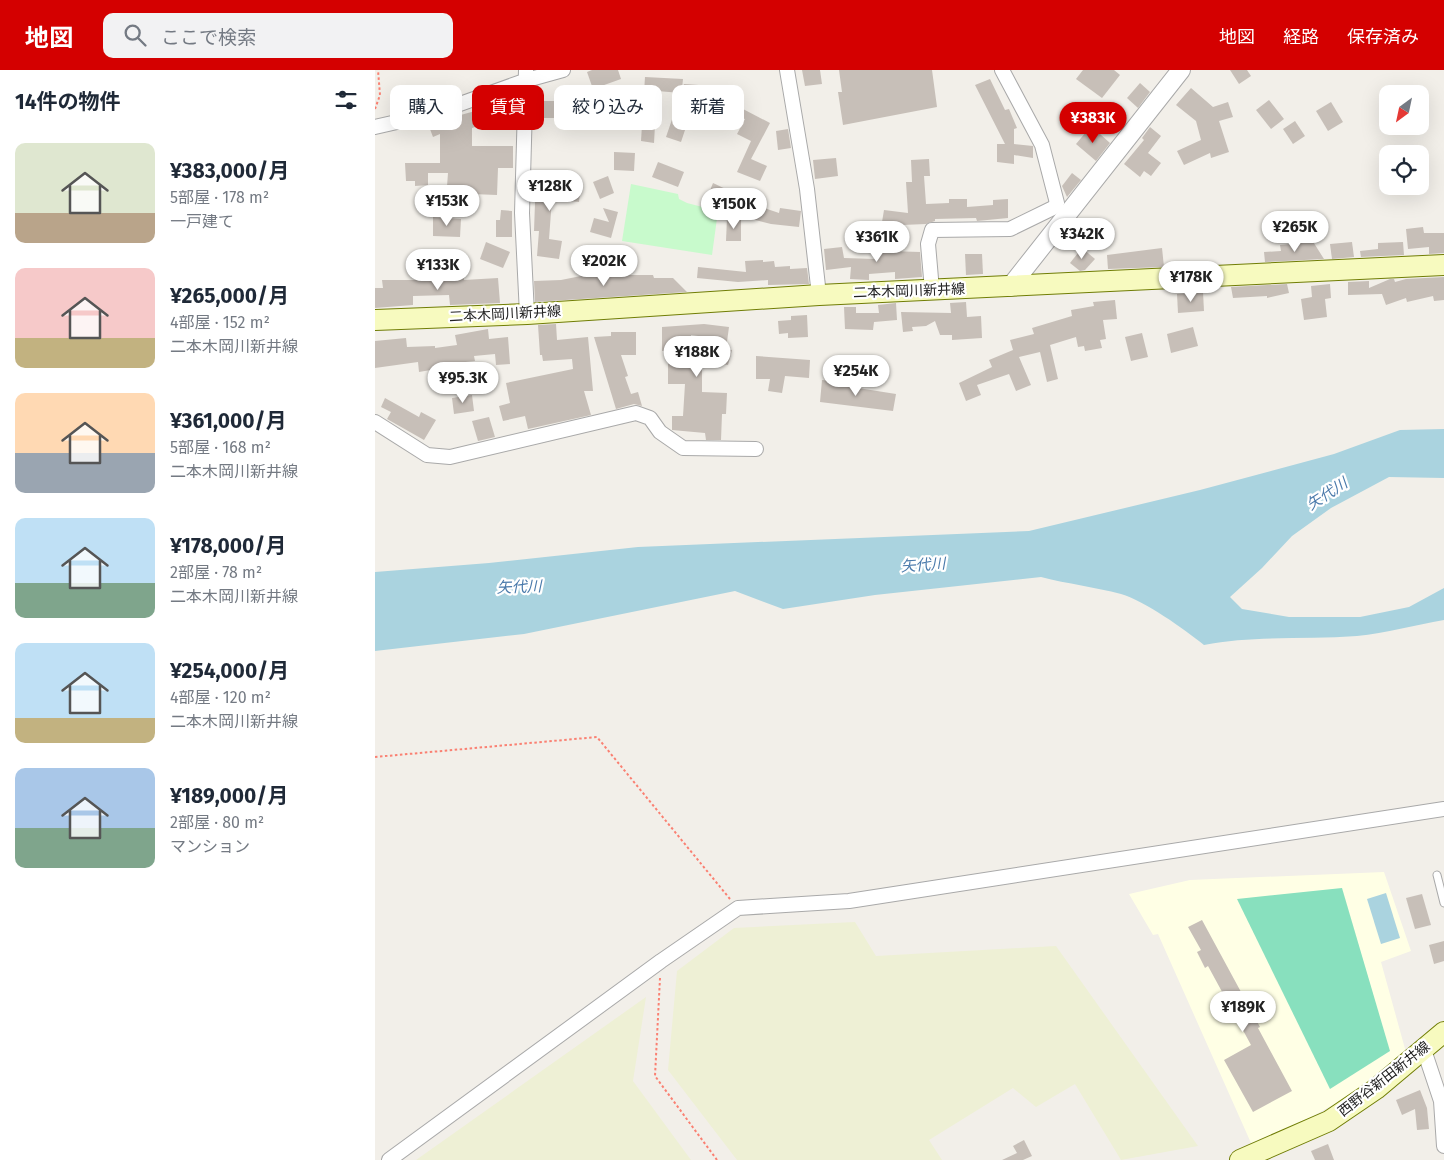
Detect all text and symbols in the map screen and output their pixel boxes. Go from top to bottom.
search box [103,13,453,58]
icon: search [121,21,149,49]
text: 地図 [25,24,73,52]
text: ここで検索 [161,26,256,49]
text: 地図 [1219,26,1255,48]
text: 経路 [1283,26,1319,48]
text: 保存済み [1347,26,1419,48]
chip: 購入 [390,85,462,130]
chip: 賃貸 [472,85,544,130]
chip: 絞り込み [554,85,662,130]
chip: 新着 [672,85,744,130]
north arrow [1379,85,1429,135]
map controls [1379,85,1429,195]
icon: filters [332,86,360,114]
text: 14件の物件 [15,89,121,115]
pin: ¥383K [1058,102,1128,144]
text: ¥383K [1071,108,1115,127]
button: locate [1379,145,1429,195]
text: ¥383,000/月 [170,158,289,184]
icon: home [55,163,115,223]
pin: ¥128K [515,170,585,212]
text: ¥128K [528,176,572,195]
pin: ¥153K [412,184,482,227]
text: 5部屋 · 178 m² [170,188,269,207]
pin: ¥150K [699,188,769,230]
text: ¥153K [426,191,468,210]
text: ¥150K [712,194,756,213]
pin: ¥265K [1260,210,1330,253]
text: 一戸建て [170,212,234,231]
text: ¥265K [1273,217,1317,236]
pin: ¥342K [1047,218,1117,260]
pin: ¥361K [842,220,912,263]
text: ¥342K [1060,224,1104,243]
text: ¥361K [856,227,898,246]
pin: ¥202K [569,244,639,287]
pin: ¥133K [403,248,473,291]
text: ¥202K [582,251,626,270]
text: ¥133K [417,255,459,274]
pin: ¥178K [1156,260,1226,303]
text: ¥178K [1170,267,1212,286]
street label: 二本木岡川新井線 [853,281,965,301]
text: ¥265,000/月 [170,283,289,309]
icon: home [55,288,115,348]
street label: 二本木岡川新井線 [449,303,561,325]
text: 4部屋 · 152 m² [170,313,270,332]
pin: ¥188K [662,336,732,378]
text: 二本木岡川新井線 [170,337,298,356]
text: ¥188K [675,342,719,361]
pin: ¥254K [821,354,891,397]
text: ¥254K [834,361,878,380]
pin: ¥95.3K [422,362,504,404]
text: ¥95.3K [439,368,487,387]
text: ¥361,000/月 [170,408,286,434]
icon: home [55,413,115,473]
text: 5部屋 · 168 m² [170,438,271,457]
text: 二本木岡川新井線 [170,462,298,481]
water label: 矢代川 [1303,473,1352,514]
text: ¥178,000/月 [170,533,286,559]
icon: home [55,538,115,598]
water label: 矢代川 [900,554,948,576]
text: 2部屋 · 78 m² [170,563,262,582]
water label: 矢代川 [496,577,544,597]
text: 二本木岡川新井線 [170,587,298,606]
text: ¥254,000/月 [170,658,289,684]
icon: home [55,663,115,723]
text: 4部屋 · 120 m² [170,688,271,707]
text: 二本木岡川新井線 [170,712,298,731]
text: ¥189,000/月 [170,783,288,809]
icon: home [55,788,115,848]
text: 2部屋 · 80 m² [170,813,264,832]
text: マンション [170,837,250,856]
pin: ¥189K [1208,990,1278,1033]
text: ¥189K [1221,997,1265,1016]
street label: 西野谷新田新井線 [1335,1038,1433,1120]

